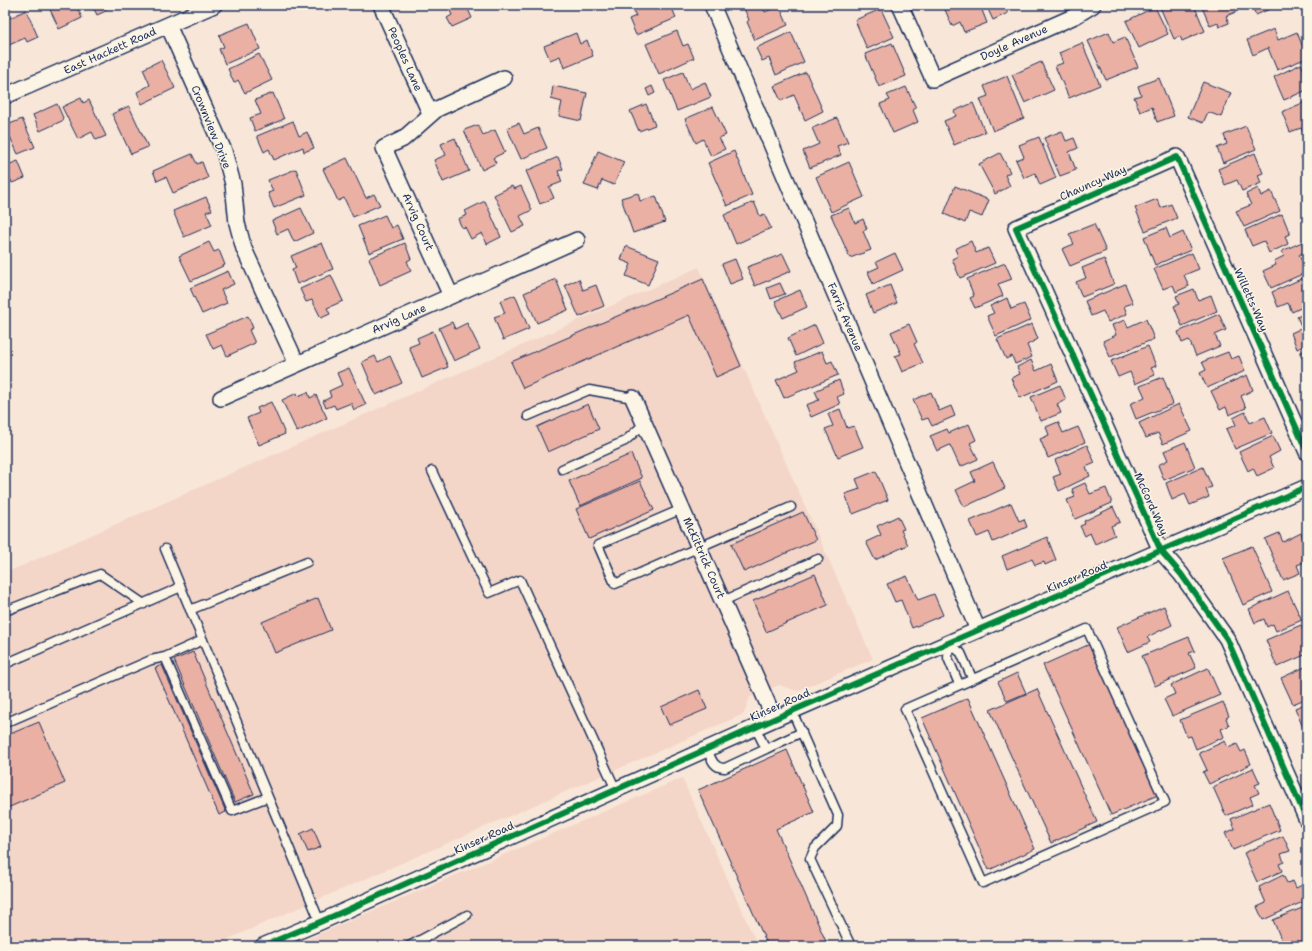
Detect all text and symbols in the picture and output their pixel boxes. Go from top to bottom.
street label: Doyle Avenue [978,21,1050,65]
street label: East Hackett Road [61,24,159,78]
street label: Peoples Lane [384,24,426,94]
street label: Crownview Drive [187,83,235,171]
street label: Chauncy Way [1057,162,1129,204]
street label: Arvig Court [399,191,437,253]
street label: Willetts Way [1230,266,1272,334]
street label: Farris Avenue [824,281,866,353]
street label: Arvig Lane [369,300,429,338]
street label: McCord Way [1130,470,1172,538]
street label: McKittrick Court [679,515,729,601]
street label: Kinser Road [1044,557,1110,596]
street label: Kinser Road [748,685,813,725]
street label: Kinser Road [452,818,517,858]

